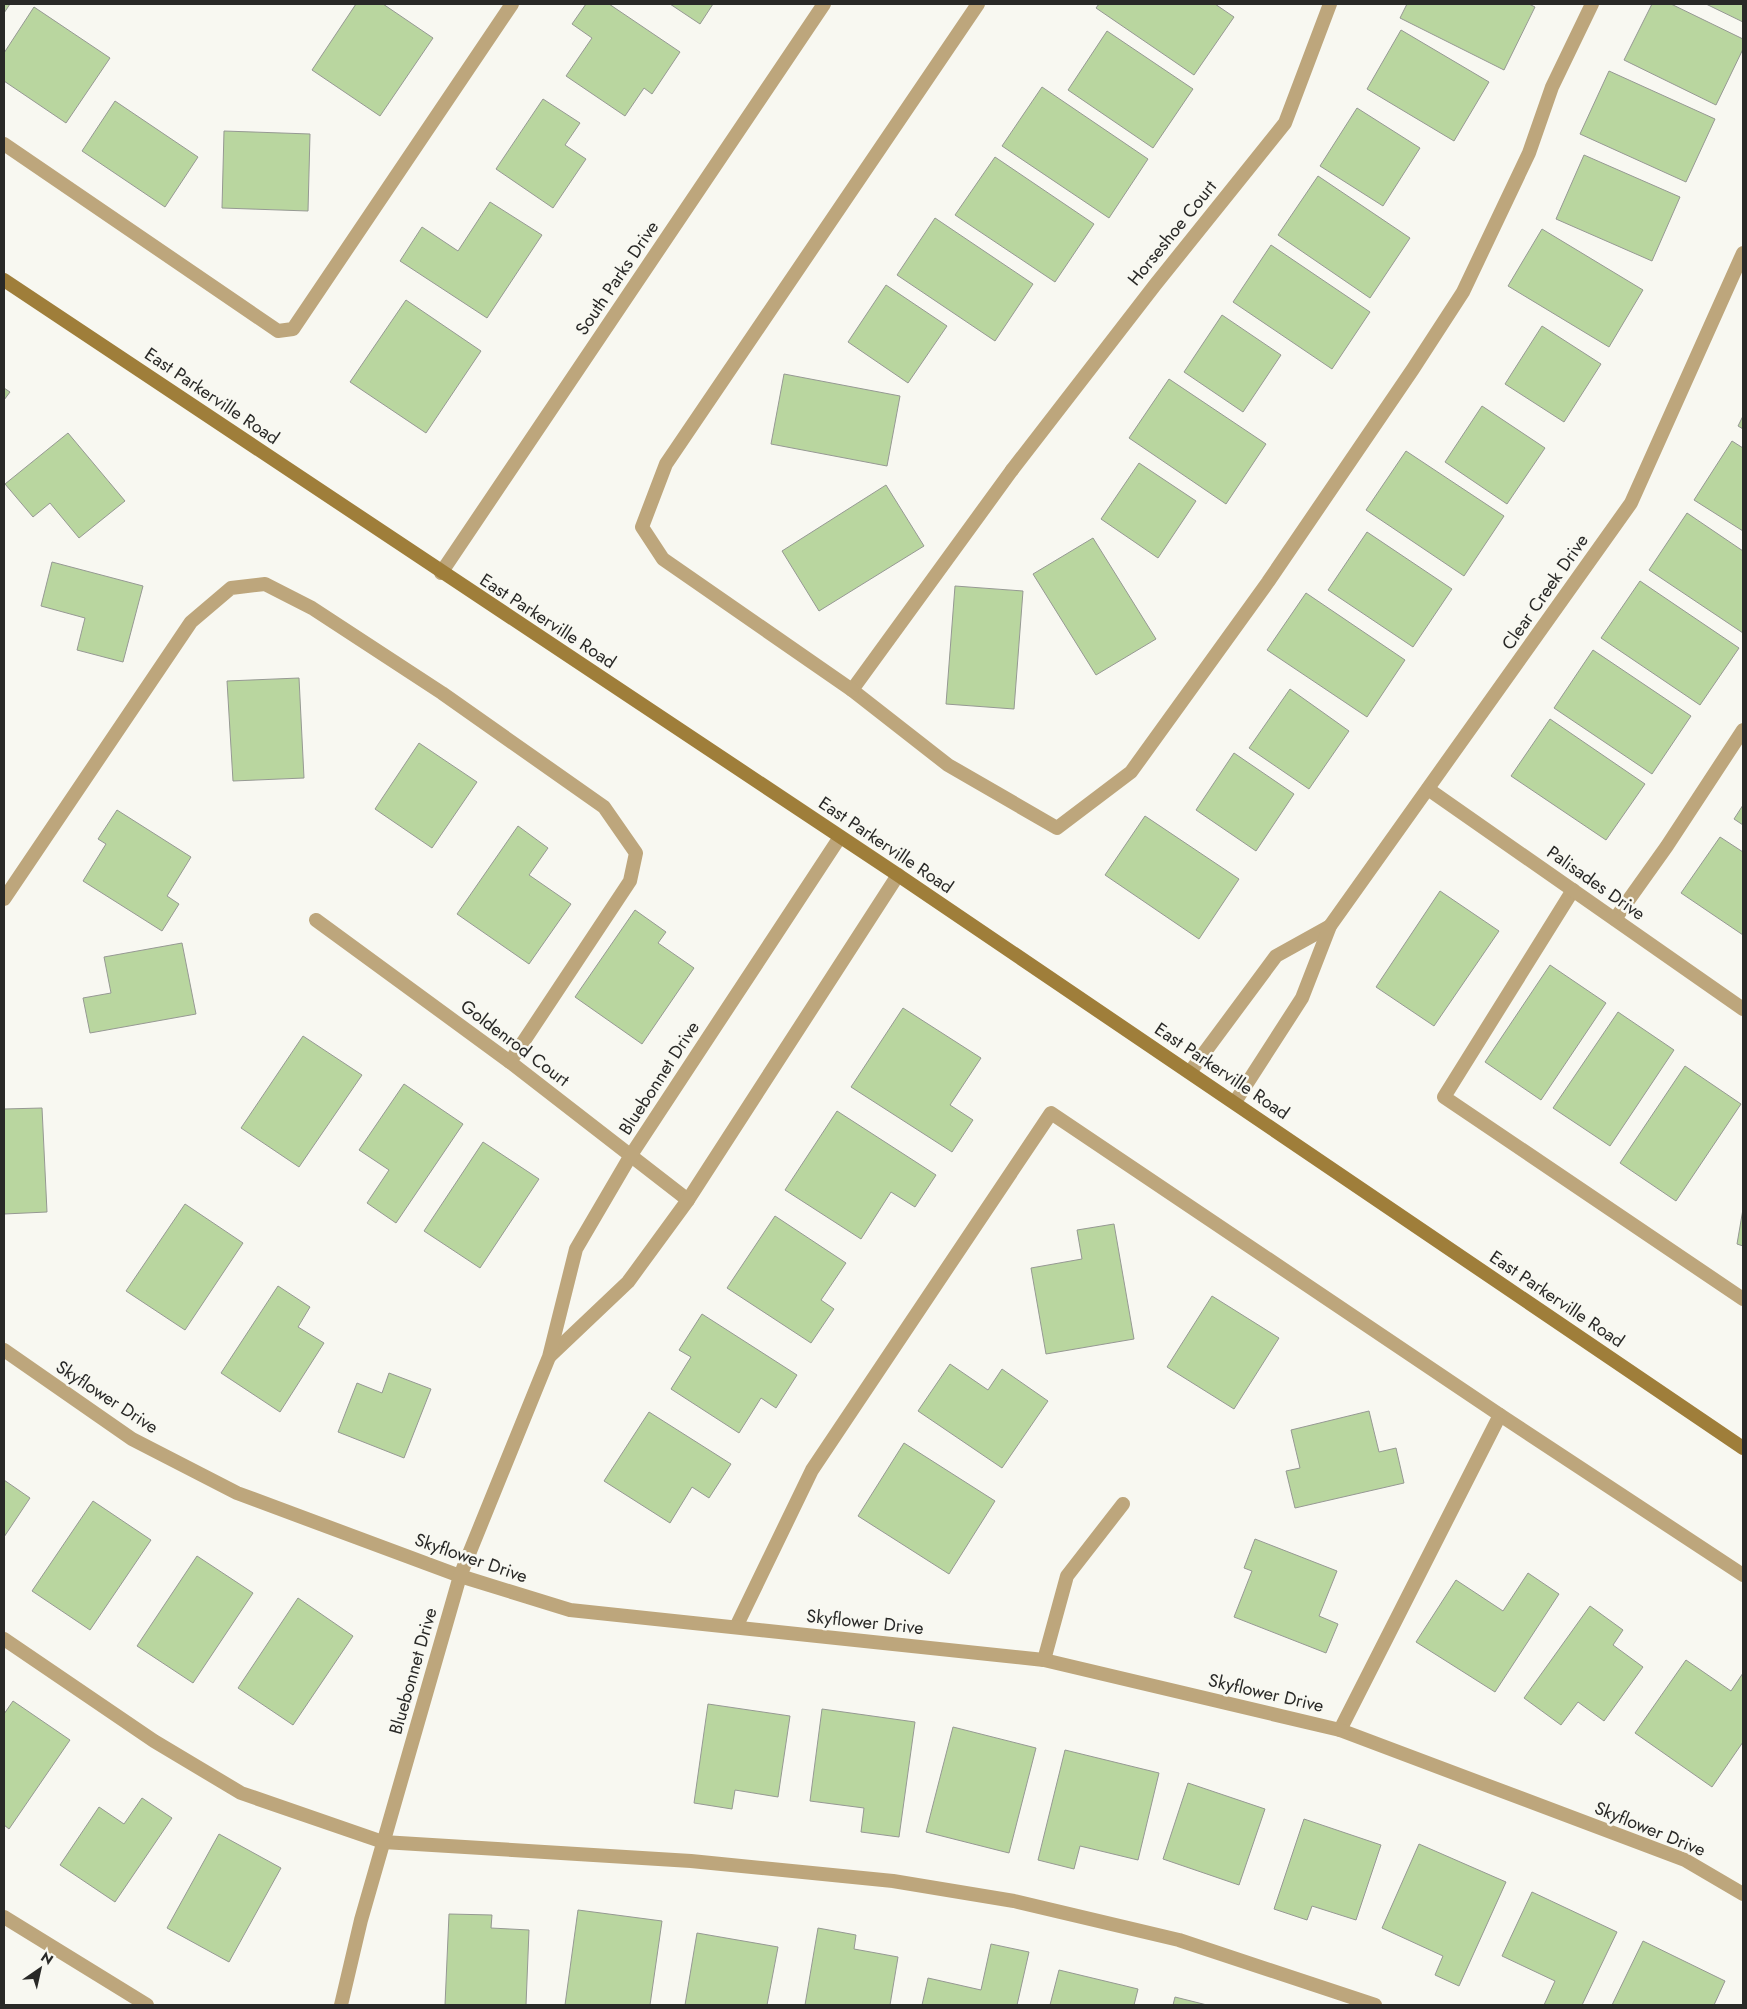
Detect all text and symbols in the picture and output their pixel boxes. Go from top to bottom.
street label: Horseshoe Court [1121,174,1223,291]
street label: South Parks Drive [569,216,665,340]
street label: East Parkerville Road [139,341,285,451]
street label: Clear Creek Drive [1495,529,1595,655]
street label: East Parkerville Road [475,567,621,675]
street label: East Parkerville Road [813,790,959,900]
street label: Palisades Drive [1541,839,1651,927]
street label: Goldenrod Court [455,993,575,1093]
street label: Bluebonnet Drive [612,1016,706,1140]
street label: East Parkerville Road [1149,1016,1295,1126]
street label: East Parkerville Road [1484,1244,1630,1354]
street label: Skyflower Drive [51,1354,163,1440]
street label: Skyflower Drive [411,1527,531,1589]
street label: Skyflower Drive [805,1603,925,1641]
street label: Bluebonnet Drive [382,1604,444,1738]
street label: Skyflower Drive [1206,1667,1326,1719]
street label: Skyflower Drive [1591,1795,1709,1863]
north arrow [15,1944,65,1994]
text: N [37,1947,57,1970]

